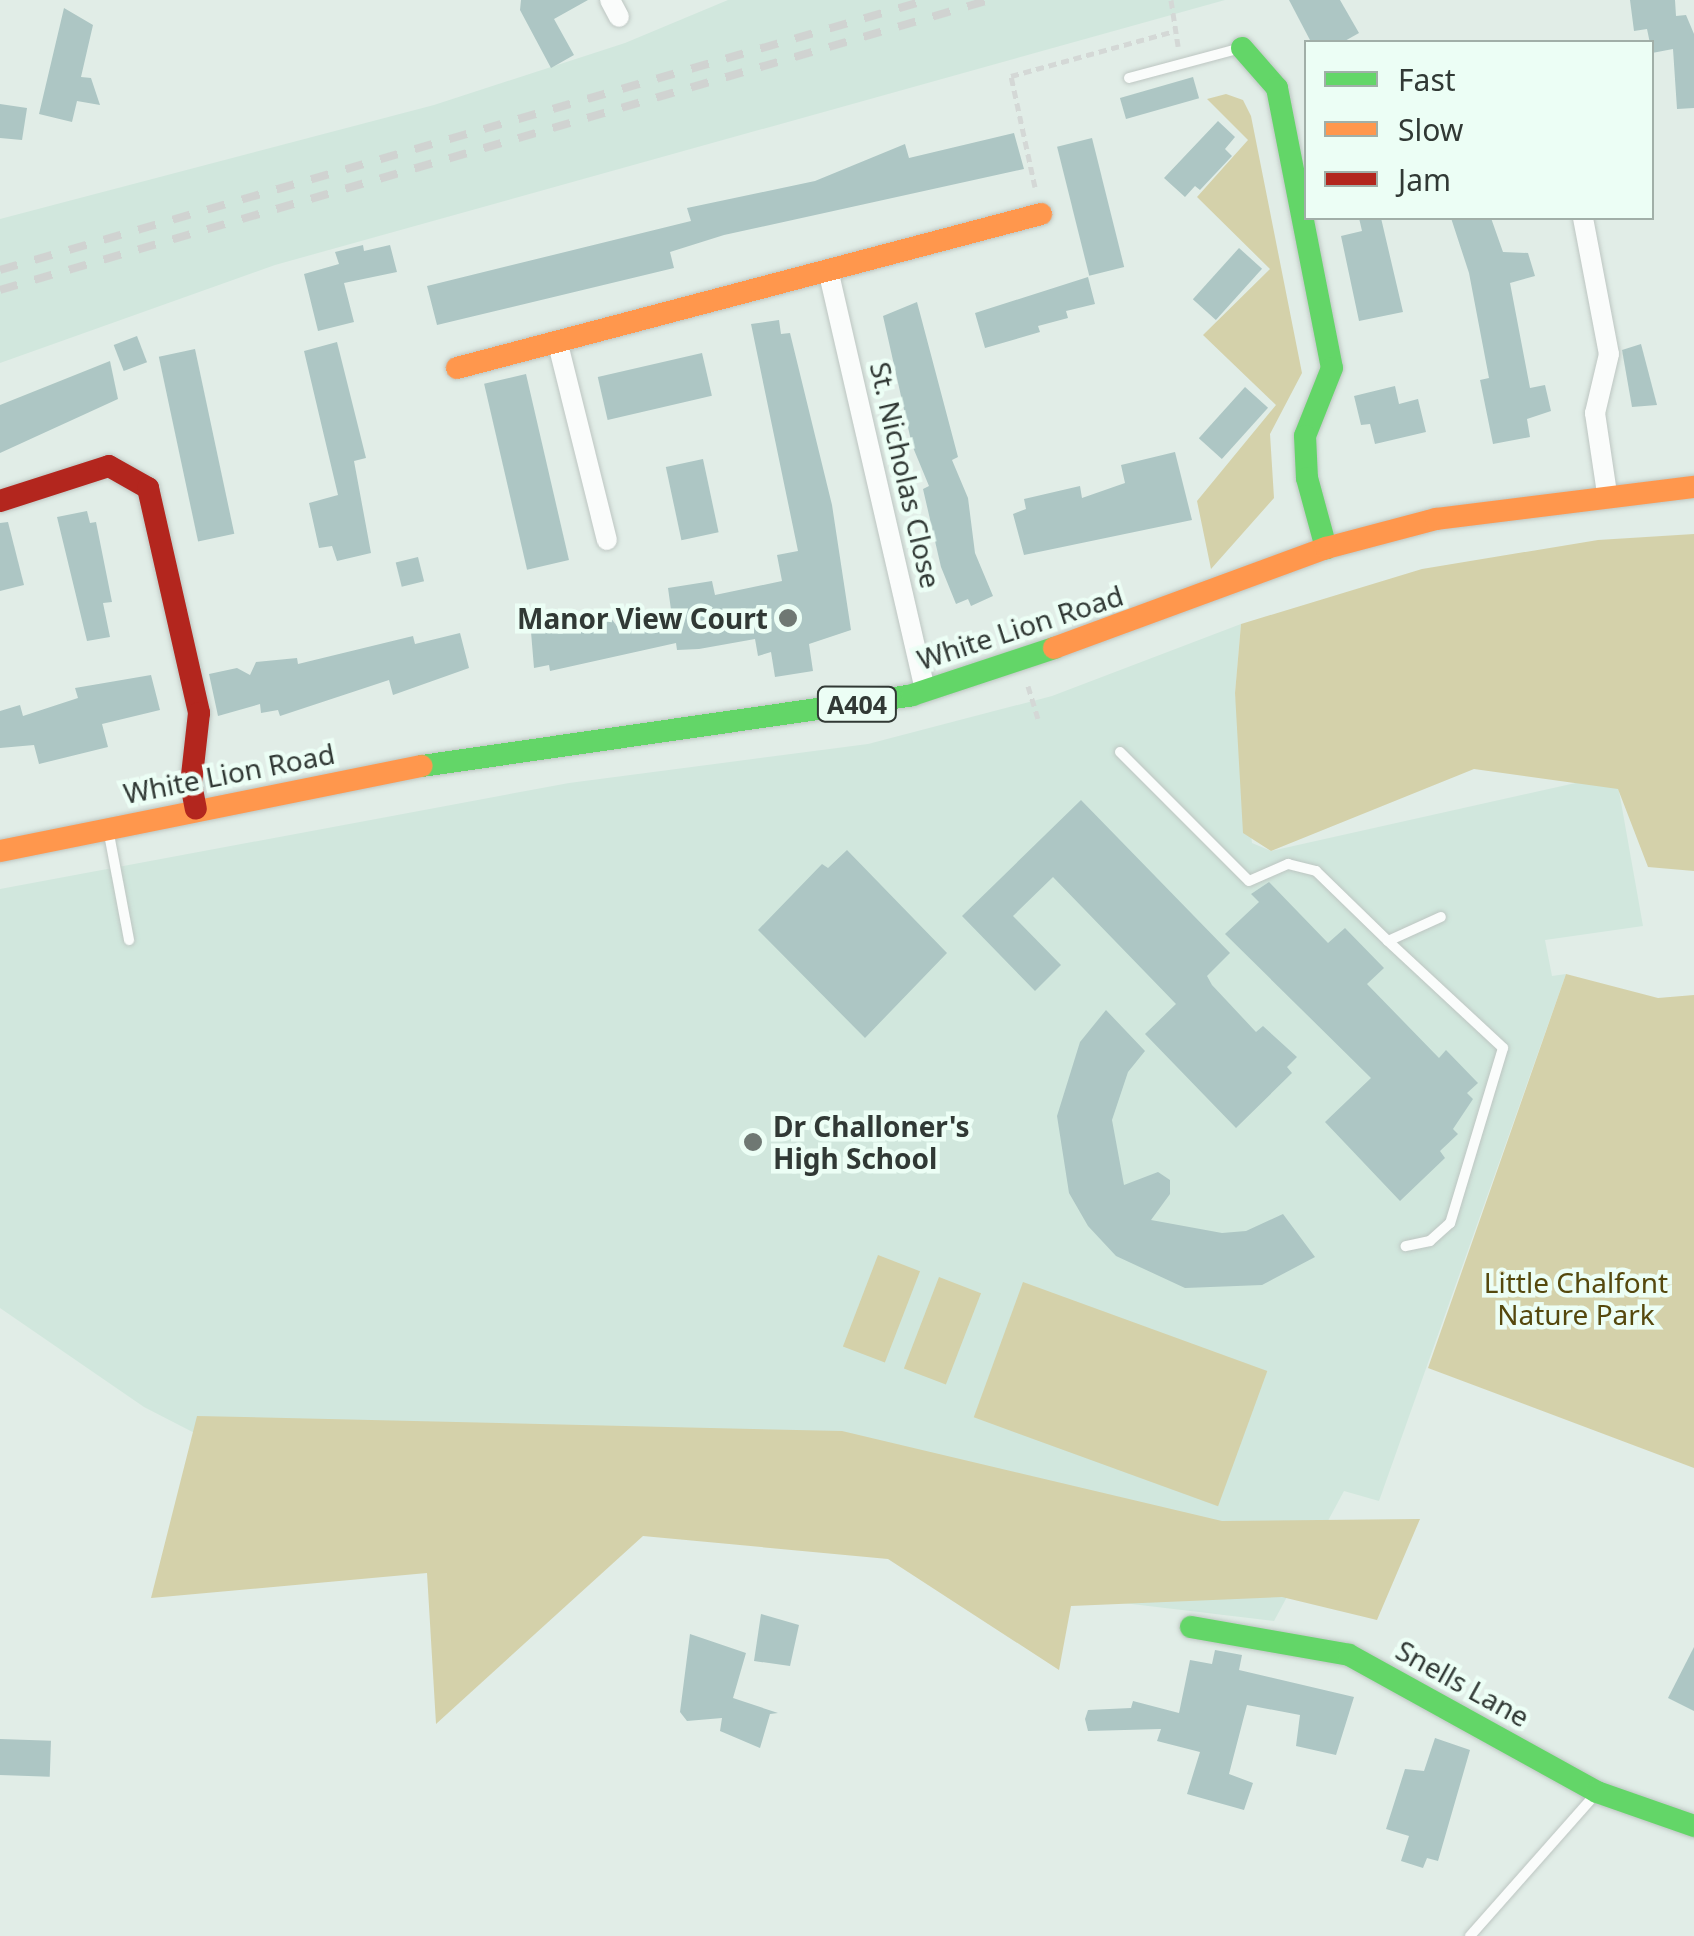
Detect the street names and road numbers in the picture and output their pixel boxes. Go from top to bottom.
street label: St. Nicholas Close [864,359,948,591]
street label: White Lion Road [913,578,1127,676]
road number: A404 [814,684,900,724]
street label: White Lion Road [121,736,337,810]
street label: Snells Lane [1391,1633,1535,1733]

